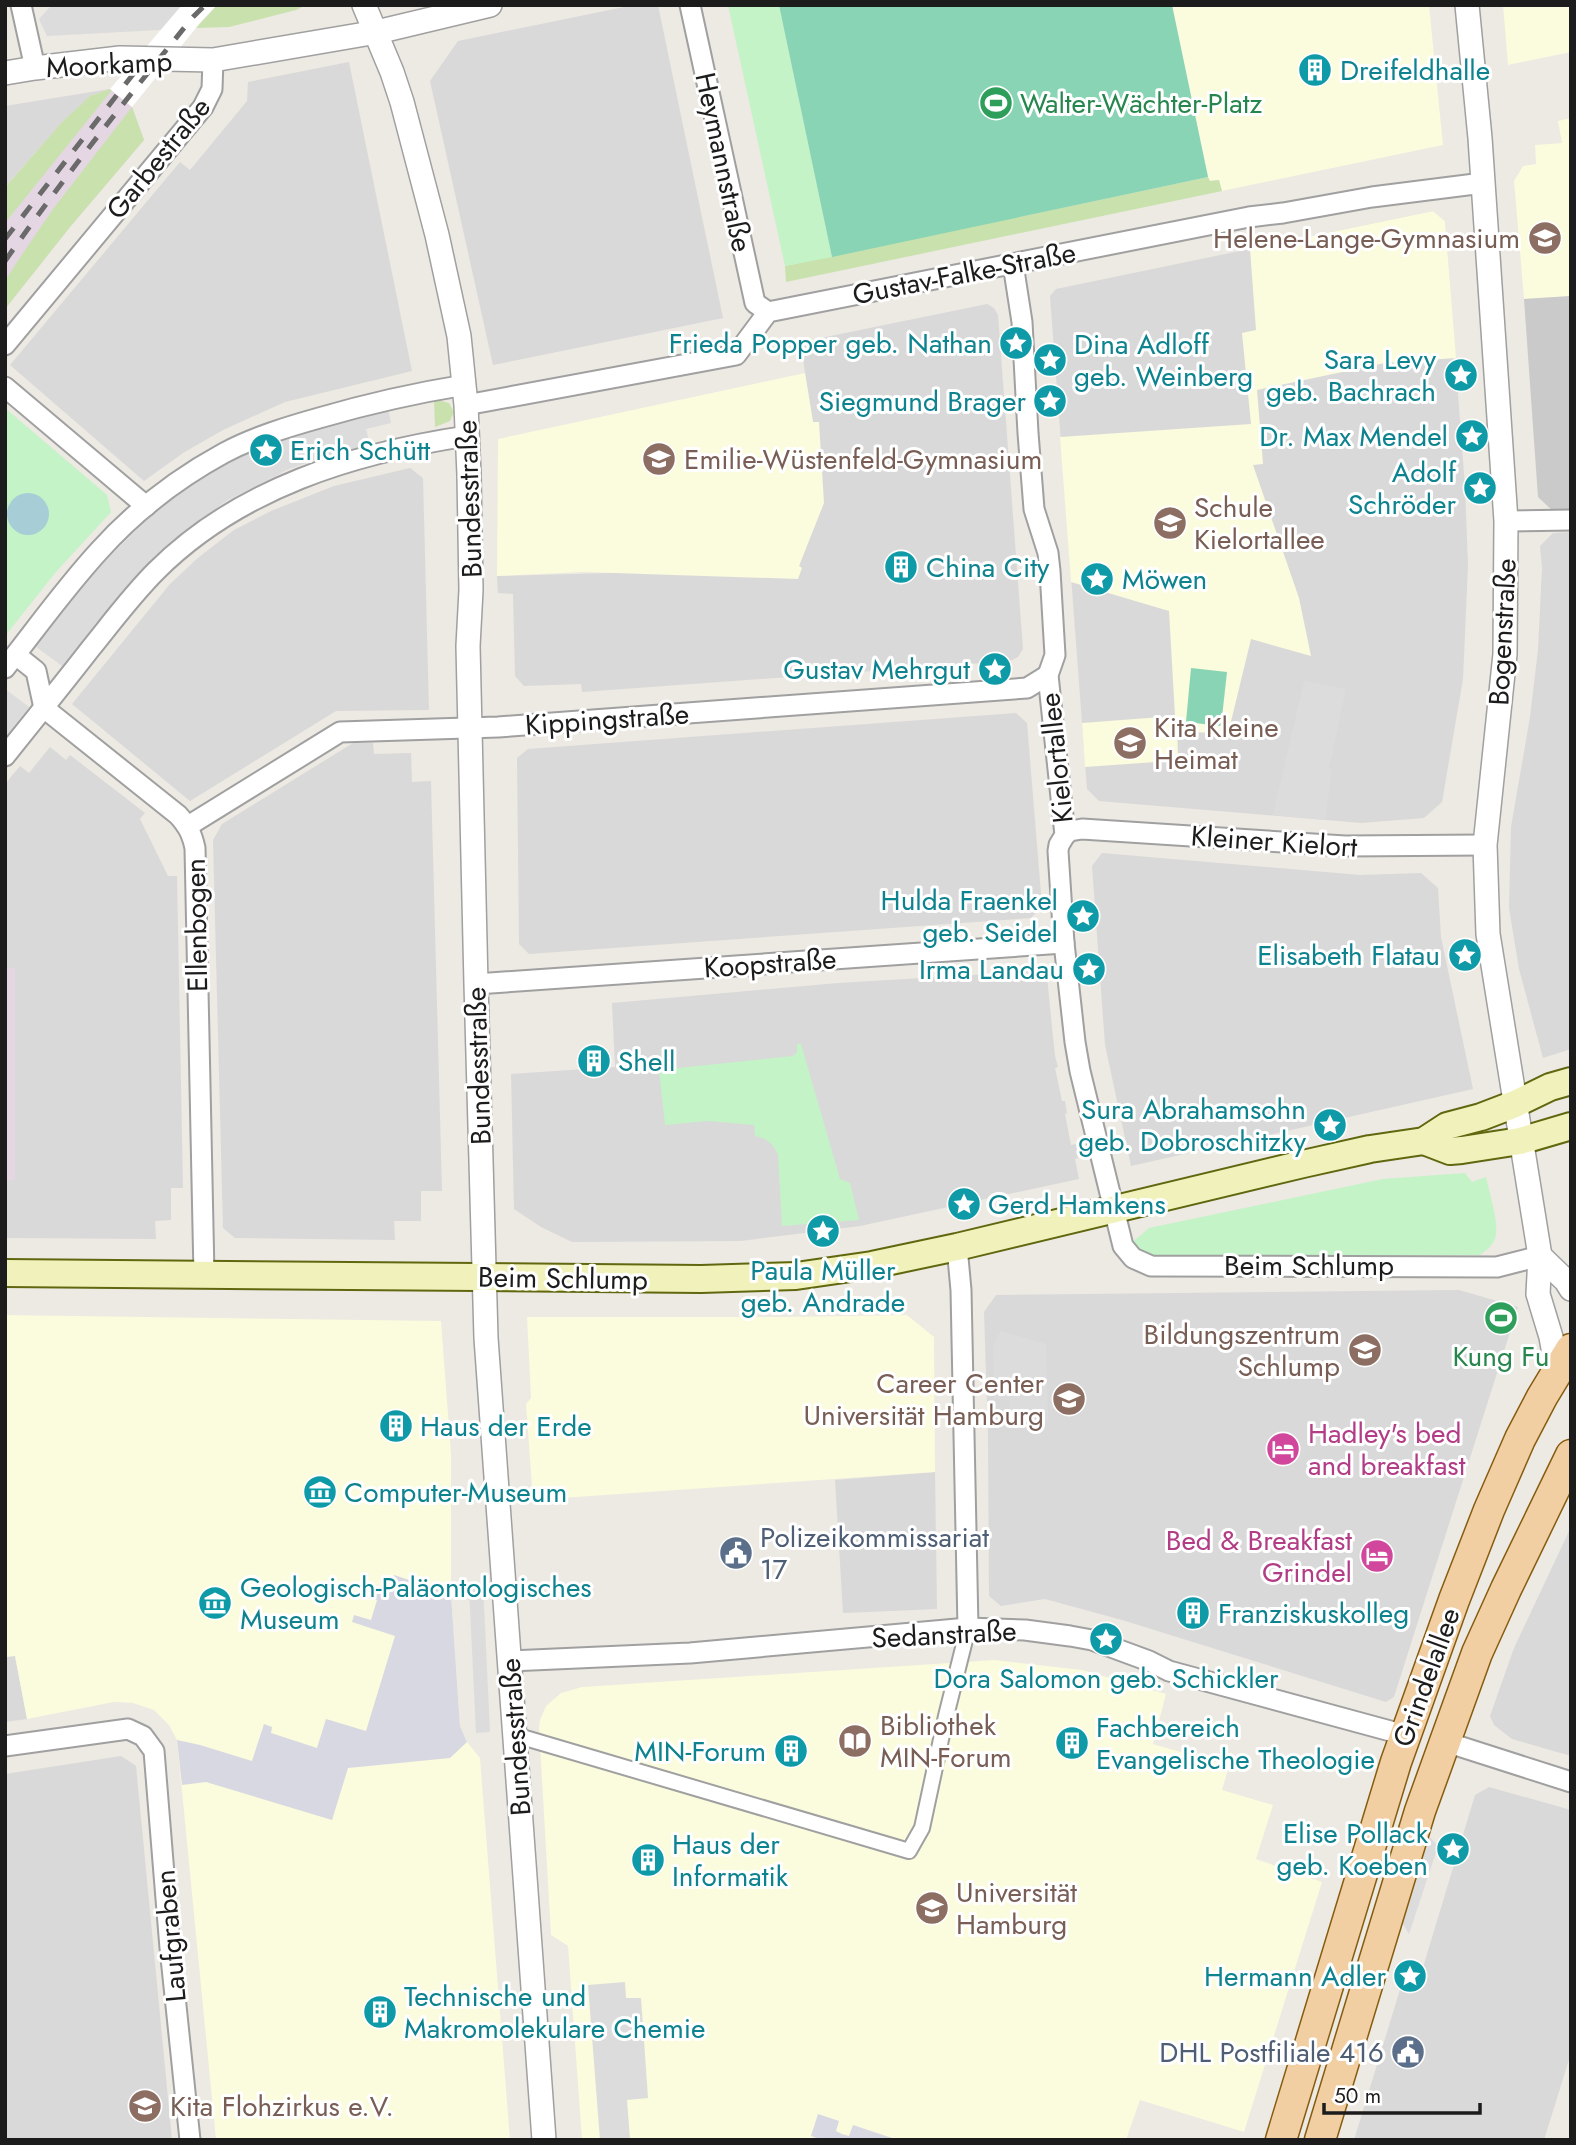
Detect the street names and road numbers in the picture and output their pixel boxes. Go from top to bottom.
street label: Moorkamp [45,41,173,88]
street label: Heymannstraße [684,69,763,256]
street label: Garbestraße [96,88,220,228]
street label: Gustav-Falke-Straße [849,232,1079,315]
street label: Bundesstraße [446,419,493,579]
street label: Bogenstraße [1478,557,1527,707]
street label: Kielortallee [1029,691,1084,825]
street label: Kippingstraße [524,693,690,746]
street label: Kleiner Kielort [1189,815,1359,868]
street label: Ellenbogen [175,858,218,992]
street label: Koopstraße [702,938,838,989]
street label: Bundesstraße [455,986,502,1146]
street label: Beim Schlump [1224,1245,1394,1286]
street label: Beim Schlump [478,1257,648,1300]
street label: Grindelallee [1382,1602,1471,1752]
street label: Sedanstraße [870,1610,1018,1659]
street label: Bundesstraße [490,1657,541,1817]
street label: Laufgraben [144,1868,197,2004]

